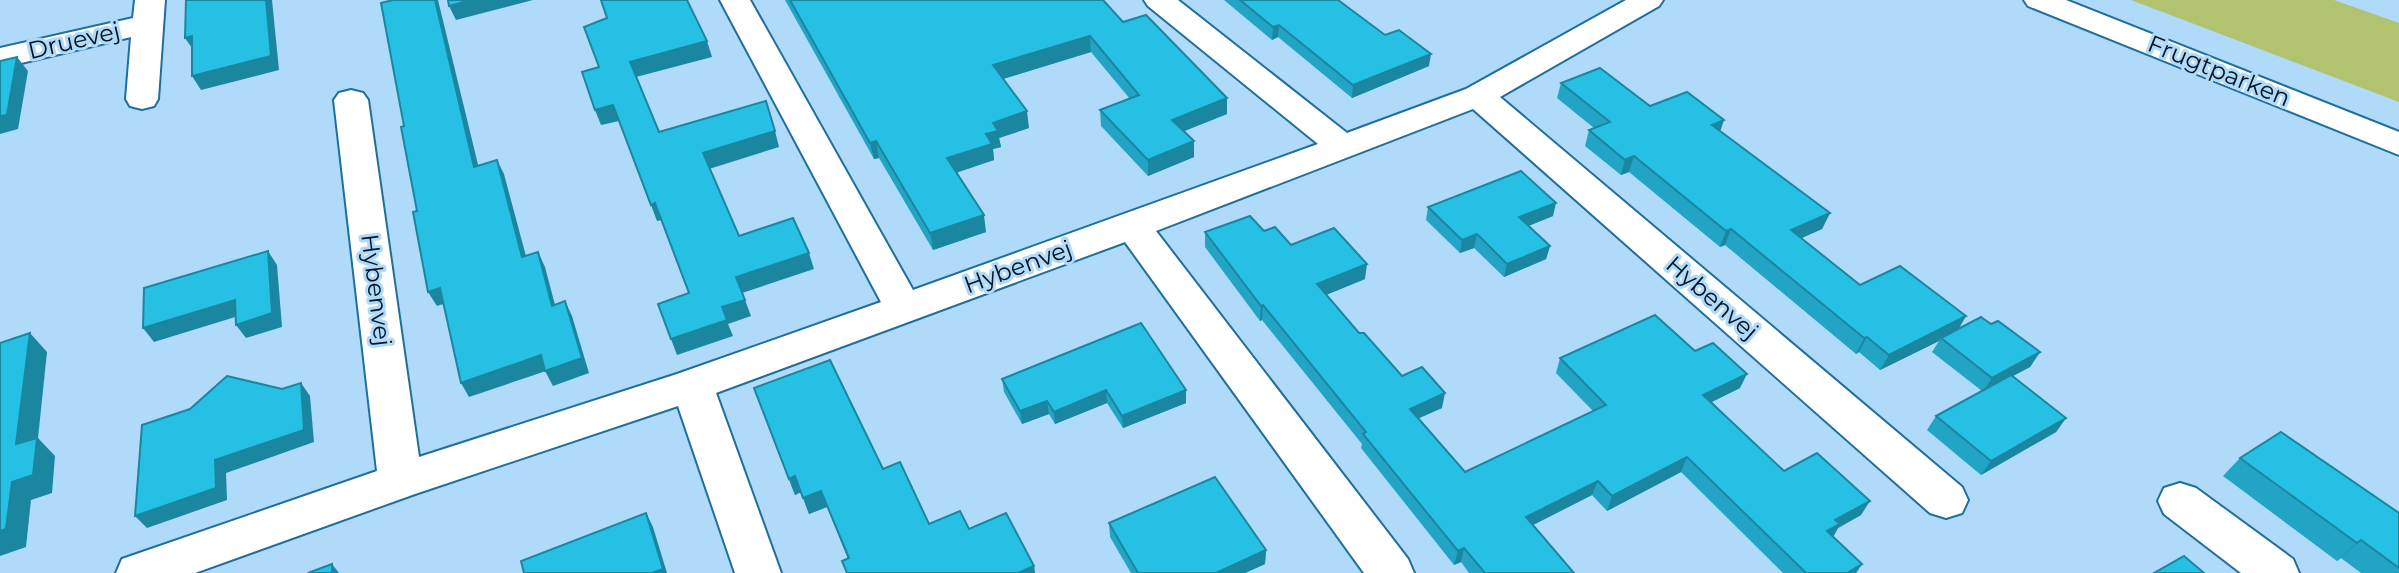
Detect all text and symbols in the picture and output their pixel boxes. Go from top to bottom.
street label: Druevej [25,16,123,65]
street label: Frugtparken [2144,29,2295,112]
street label: Hybenvej [355,232,398,348]
street label: Hybenvej [960,234,1076,299]
street label: Hybenvej [1660,250,1764,346]

